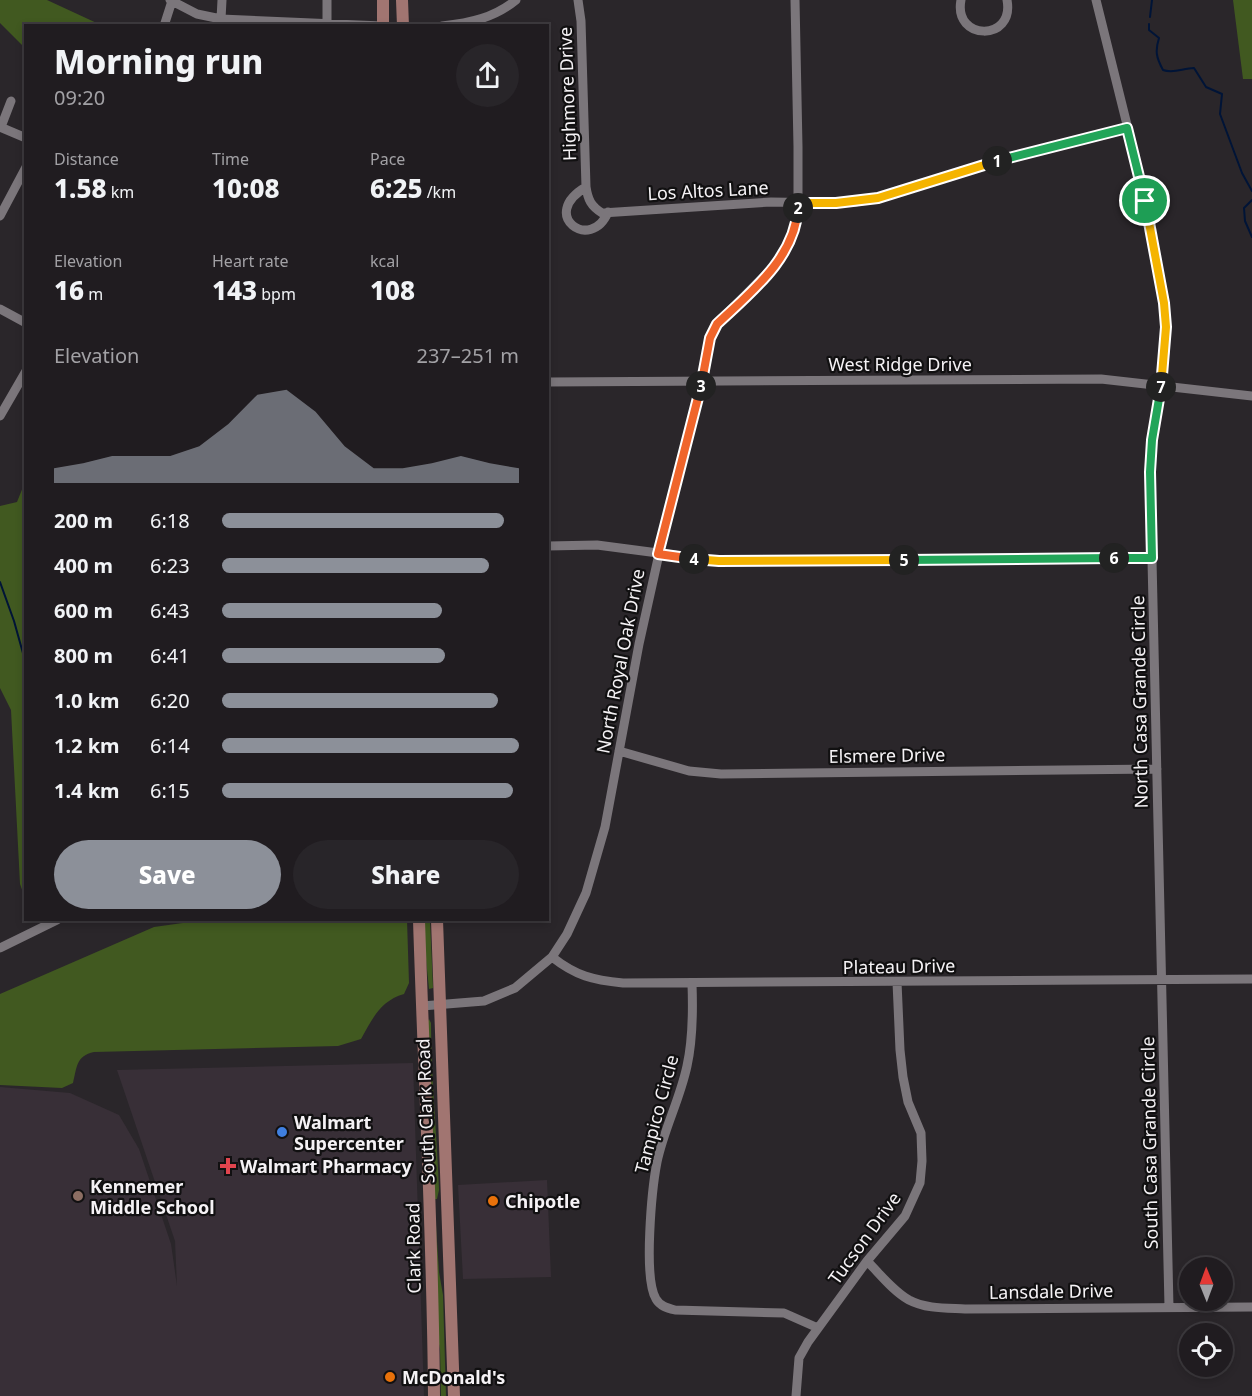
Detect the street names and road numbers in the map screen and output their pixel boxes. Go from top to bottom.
street label: Highmore Drive [553,26,581,162]
street label: Los Altos Lane [647,175,769,205]
street label: West Ridge Drive [828,352,972,376]
street label: North Royal Oak Drive [590,567,650,755]
street label: North Casa Grande Circle [1125,595,1153,809]
street label: Elsmere Drive [828,742,946,768]
street label: Plateau Drive [842,953,956,979]
street label: South Casa Grande Circle [1135,1036,1163,1250]
street label: South Clark Road [410,1038,440,1184]
street label: Tampico Circle [629,1052,683,1176]
street label: Tucson Drive [822,1187,906,1289]
street label: Clark Road [400,1202,426,1294]
street label: Lansdale Drive [989,1278,1113,1304]

